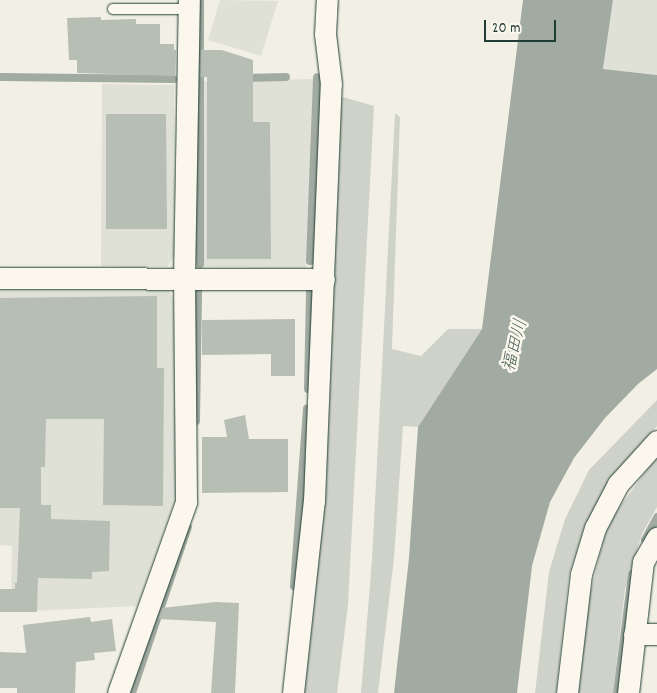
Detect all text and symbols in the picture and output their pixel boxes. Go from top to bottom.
scale bar [487,10,560,42]
text: 20 m [492,18,520,40]
water label: 福田川 [500,317,534,375]

